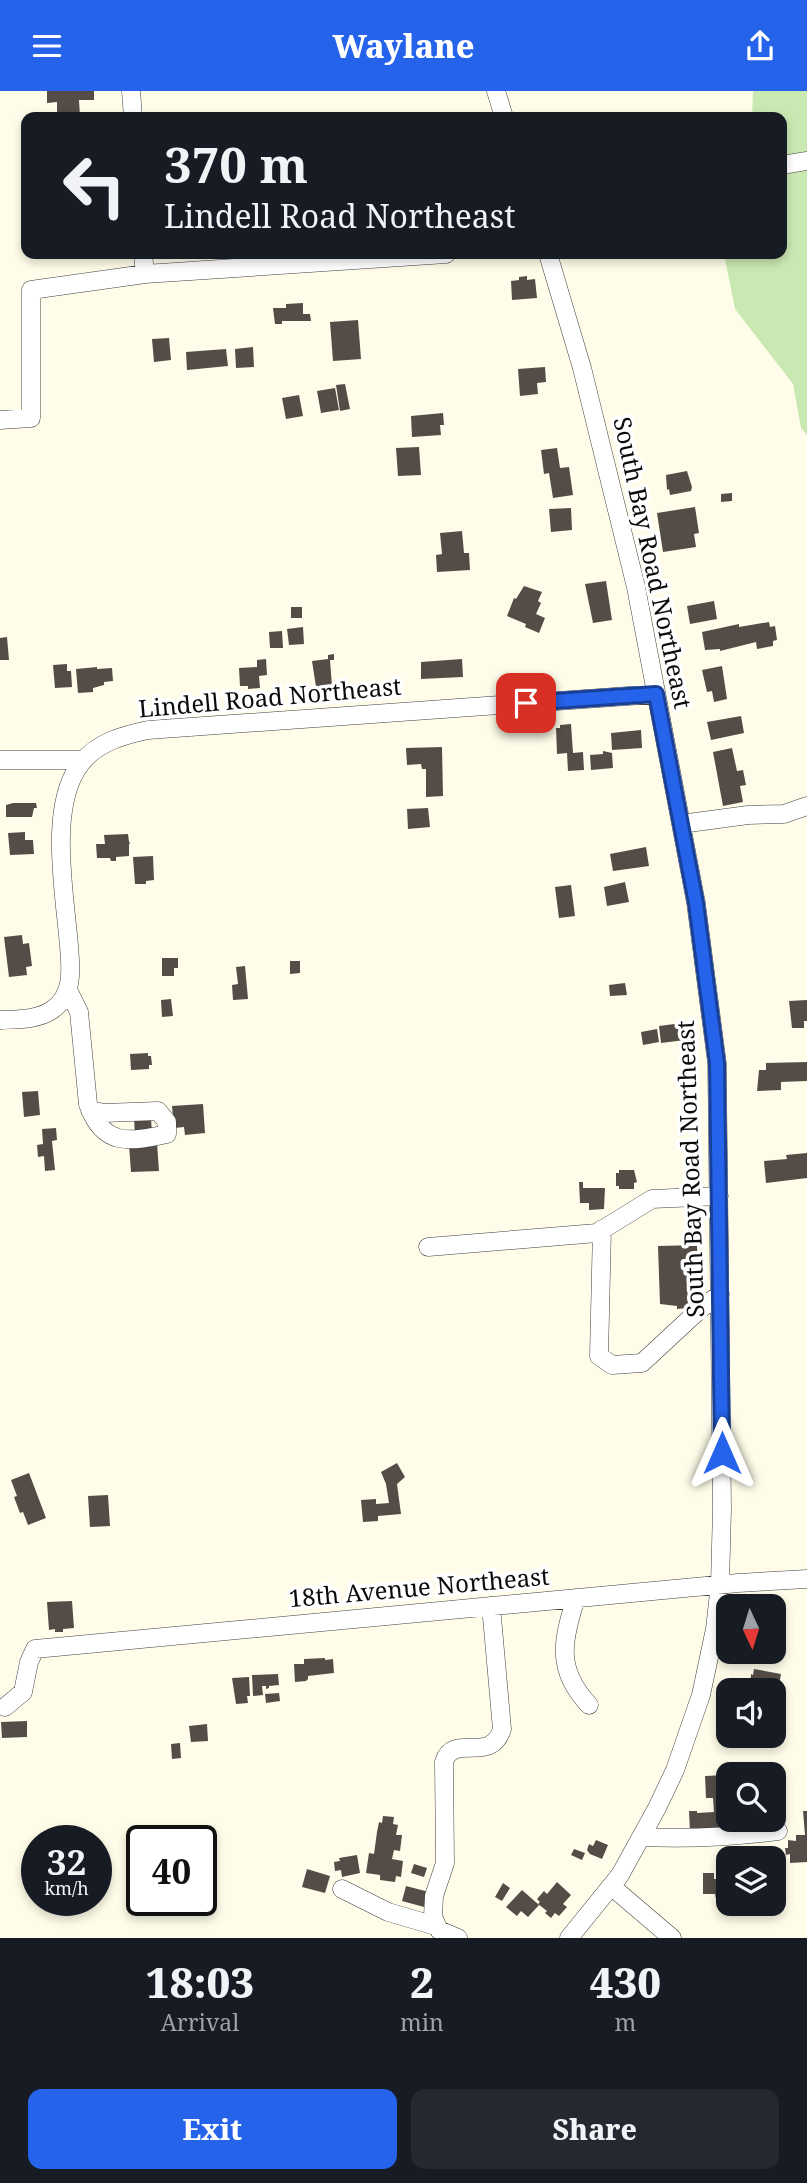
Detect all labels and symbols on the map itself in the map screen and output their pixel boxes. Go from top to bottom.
street label: South Bay Road Northeast [606,414,701,712]
street label: Lindell Road Northeast [137,669,403,724]
pin [496,673,556,733]
street label: South Bay Road Northeast [668,1020,711,1318]
position arrow [685,1416,759,1490]
street label: 18th Avenue Northeast [287,1559,551,1614]
north arrow [716,1594,786,1664]
speed limit sign: 40 [126,1825,217,1916]

